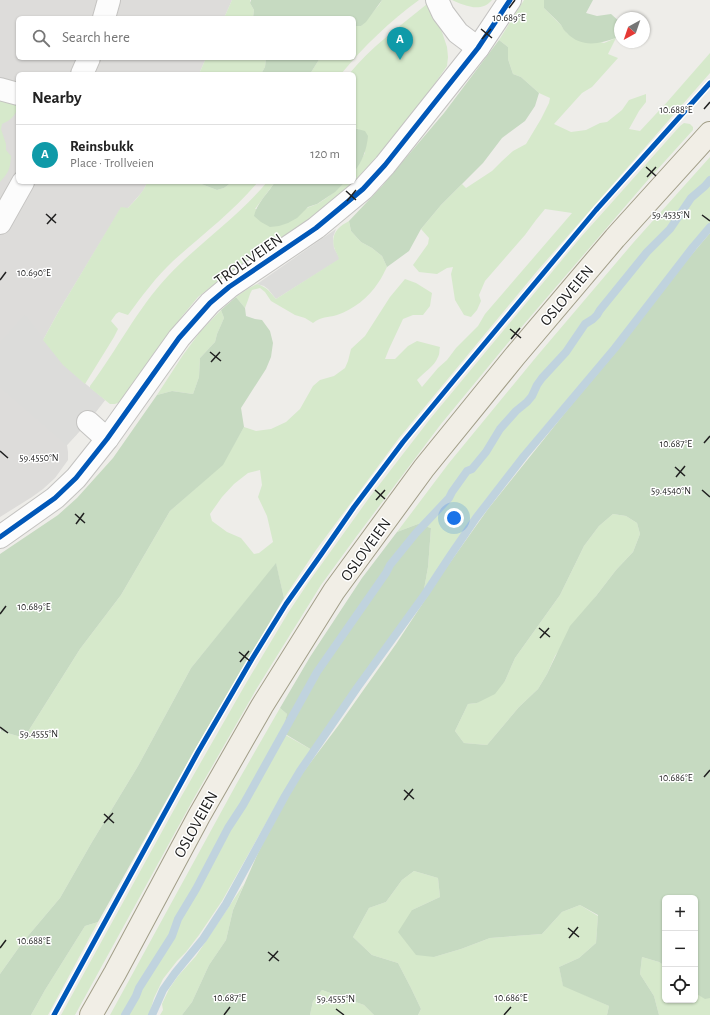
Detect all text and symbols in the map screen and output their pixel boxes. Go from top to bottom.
north arrow [614,12,650,48]
text: 10.689°E [493,13,526,23]
search box [16,16,356,60]
icon: search [30,27,52,49]
pin: A [387,27,413,60]
text: Search here [62,30,130,45]
text: Nearby [32,89,82,106]
text: 10.688°E [660,105,693,115]
text: Reinsbukk [70,139,134,154]
text: A [41,148,49,161]
text: 120 m [310,148,340,161]
text: Place · Trollveien [70,157,154,170]
text: 59.4535°N [652,210,690,220]
street label: TROLLVEIEN [212,231,285,289]
street label: OSLOVEIEN [537,262,596,329]
text: 10.690°E [17,268,51,278]
text: 10.687°E [660,439,692,449]
text: 59.4550°N [19,453,59,463]
text: 59.4540°N [651,486,691,496]
your location [444,508,464,528]
street label: OSLOVEIEN [338,515,394,584]
text: 10.689°E [18,602,51,612]
text: 59.4555°N [20,729,58,739]
text: 10.686°E [660,773,693,783]
street label: OSLOVEIEN [171,789,221,860]
map controls [662,895,698,1003]
button: + [662,895,698,931]
button: − [662,931,698,967]
text: 10.688°E [18,936,51,946]
button: locate [662,967,698,1003]
text: 10.687°E [214,993,246,1003]
text: 10.686°E [495,993,528,1003]
text: 59.4555°N [317,994,355,1004]

